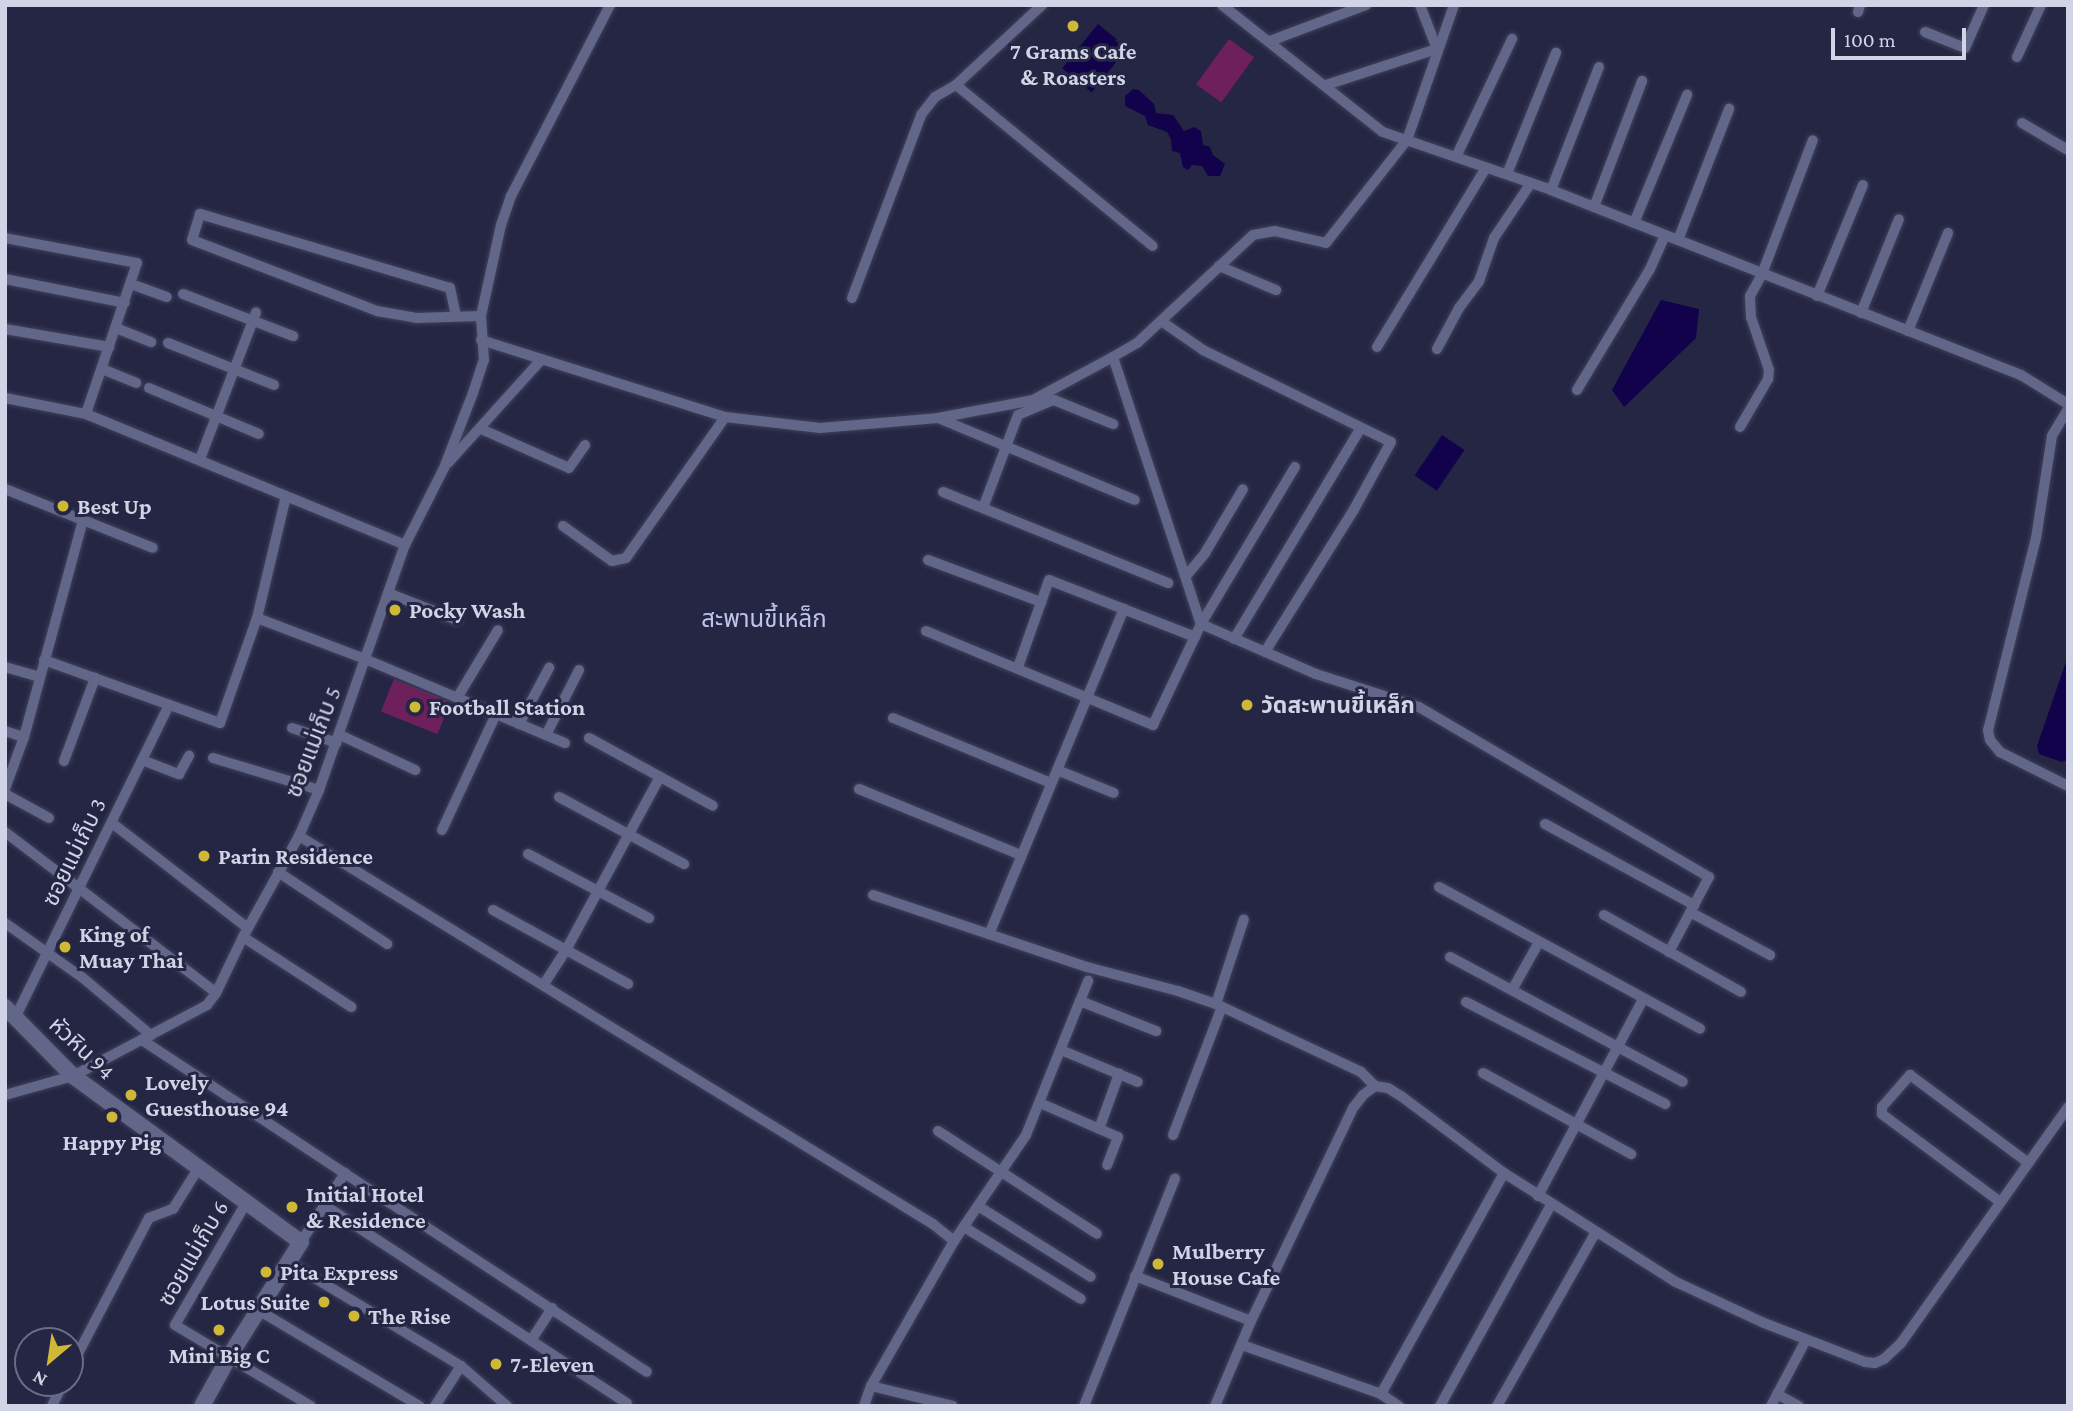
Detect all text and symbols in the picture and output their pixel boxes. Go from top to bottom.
scale bar [1835,14,1970,58]
marker: 7 Grams Cafe & Roasters [1065,18,1081,34]
text: 100 m [1844,28,1896,52]
place label: 7 Grams Cafe & Roasters [1010,37,1136,91]
place label: Best Up [77,492,152,520]
marker: Best Up [55,498,71,514]
place label: Pocky Wash [409,596,526,624]
marker: Pocky Wash [387,602,403,618]
district label: สะพานขี้เหล็ก [701,605,827,633]
street label: ซอยแม่เก็บ 5 [279,683,347,801]
place label: วัดสะพานขี้เหล็ก [1261,691,1415,719]
place label: Football Station [429,693,585,721]
marker: วัดสะพานขี้เหล็ก [1239,697,1255,713]
marker: Football Station [407,699,423,715]
street label: ซอยแม่เก็บ 3 [36,794,112,910]
place label: Parin Residence [218,842,373,870]
marker: Parin Residence [196,848,212,864]
place label: King of Muay Thai [79,920,184,974]
marker: King of Muay Thai [57,939,73,955]
street label: หัวหิน 94 [43,1011,121,1085]
place label: Lovely Guesthouse 94 [145,1068,288,1122]
marker: Lovely Guesthouse 94 [123,1087,139,1103]
marker: Happy Pig [104,1109,120,1125]
place label: Happy Pig [63,1128,161,1156]
place label: Initial Hotel & Residence [306,1180,426,1234]
street label: ซอยแม่เก็บ 6 [152,1195,234,1311]
marker: Initial Hotel & Residence [284,1199,300,1215]
place label: Mulberry House Cafe [1172,1237,1280,1291]
marker: Mulberry House Cafe [1150,1256,1166,1272]
place label: Pita Express [280,1258,398,1286]
marker: Pita Express [258,1264,274,1280]
place label: Lotus Suite [201,1288,310,1316]
marker: Lotus Suite [316,1294,332,1310]
place label: The Rise [368,1302,451,1330]
marker: The Rise [346,1308,362,1324]
marker: Mini Big C [211,1322,227,1338]
north arrow [14,1327,84,1397]
place label: Mini Big C [168,1341,270,1369]
place label: 7-Eleven [510,1350,595,1378]
marker: 7-Eleven [488,1356,504,1372]
text: N [29,1367,50,1391]

